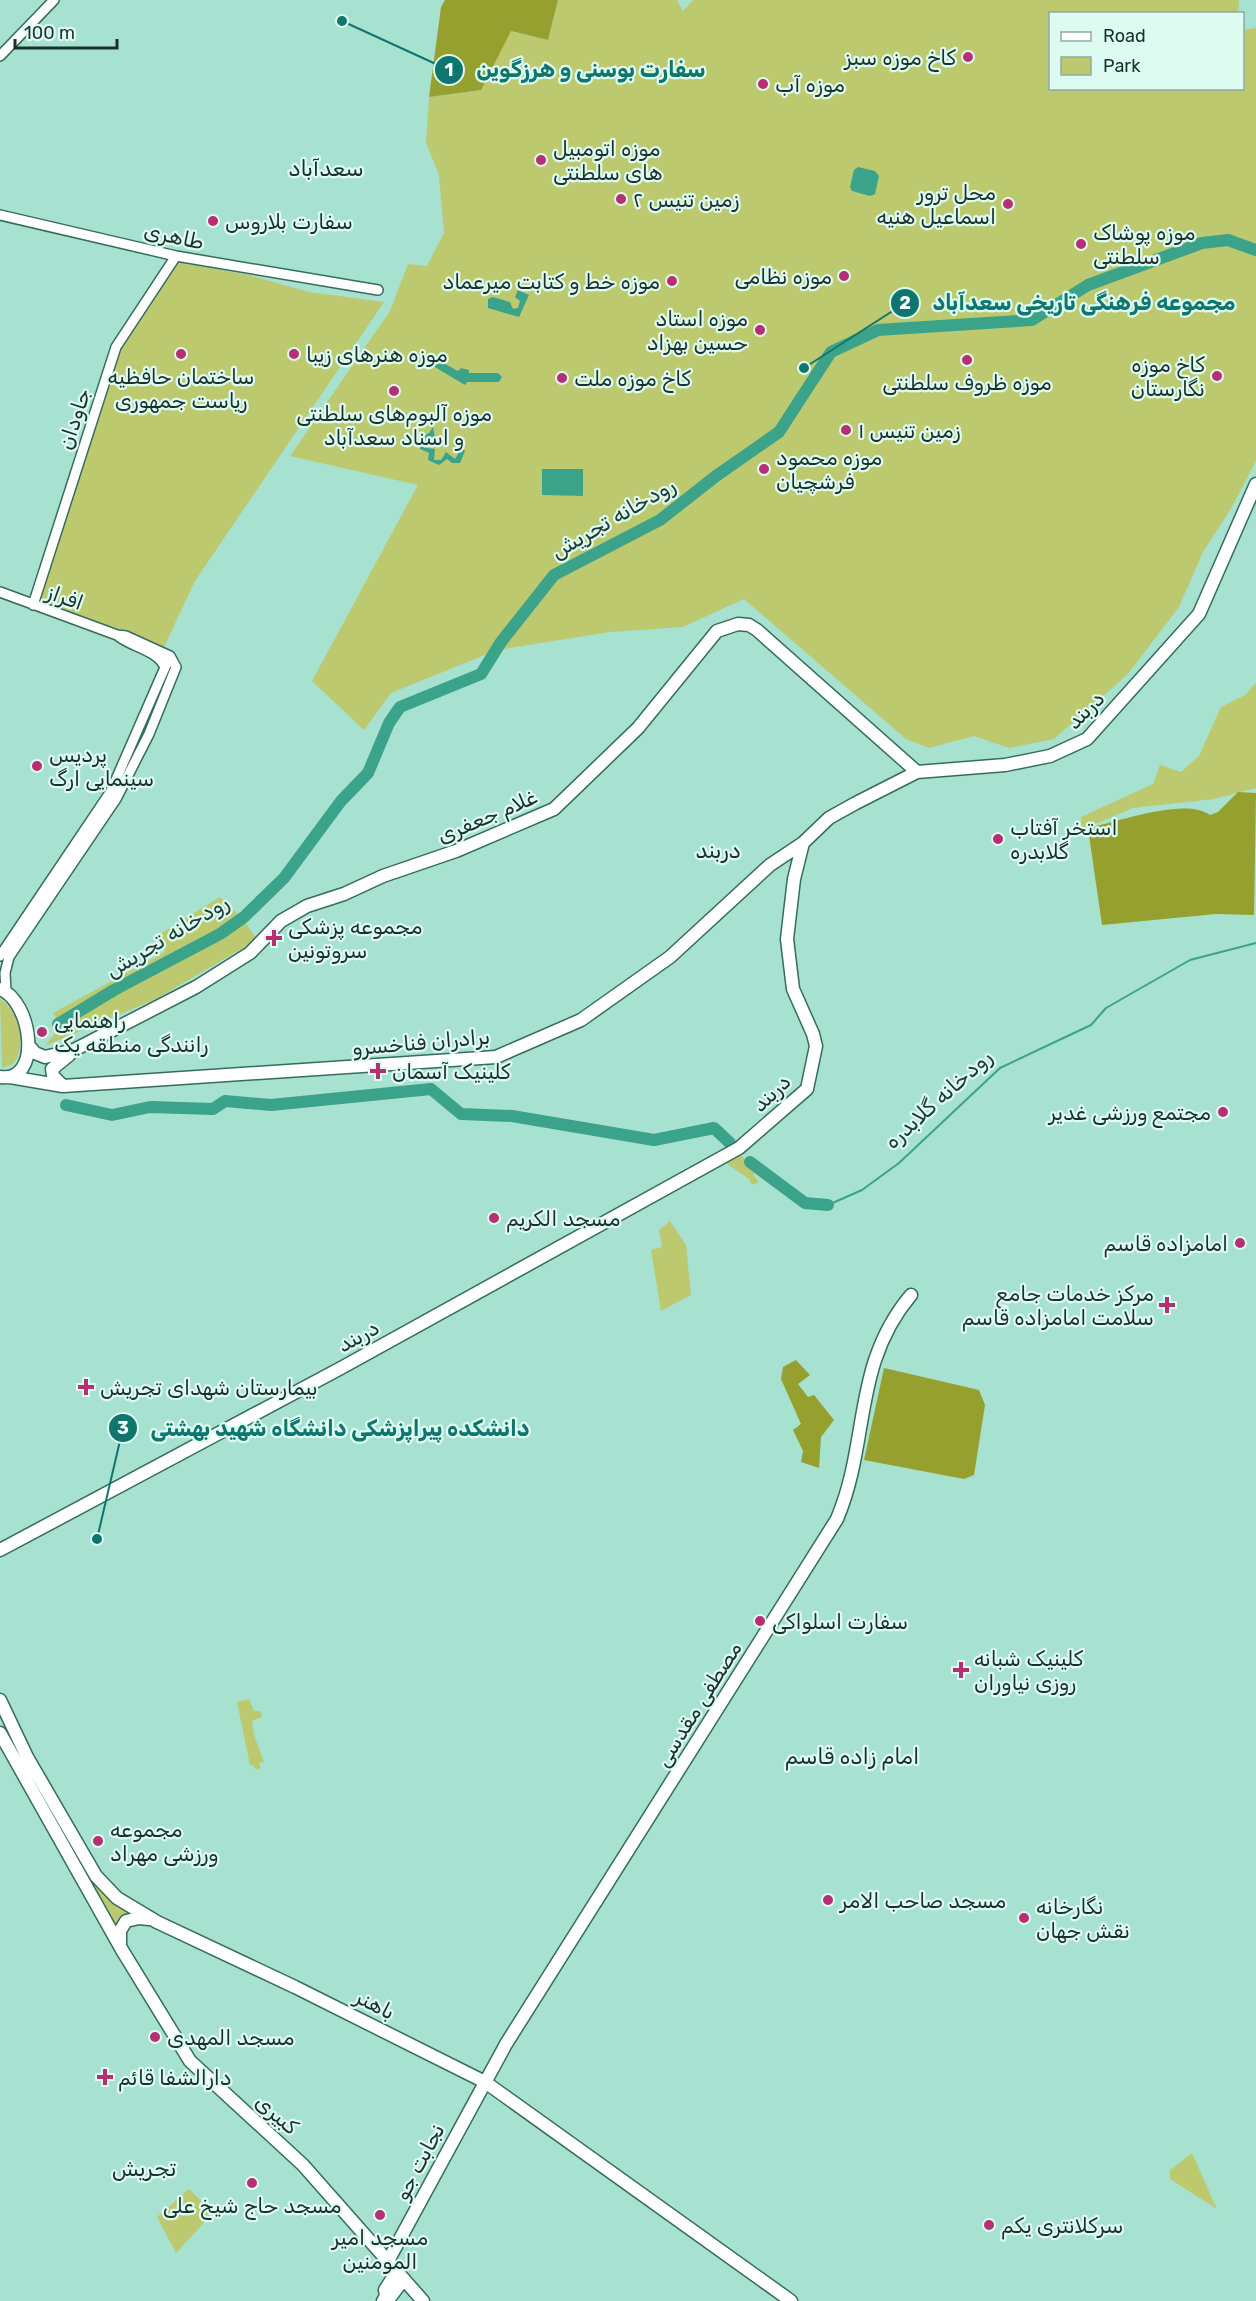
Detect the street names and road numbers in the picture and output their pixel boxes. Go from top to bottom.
street label: طاهری [142,217,206,255]
street label: جاودان [52,385,97,453]
street label: افراز [41,578,87,615]
street label: دربند [1061,686,1109,734]
street label: غلام جعفری [433,784,541,849]
street label: برادران فناخسرو [351,1024,491,1061]
street label: دربند [747,1069,795,1117]
street label: دربند [333,1315,383,1357]
street label: مصطفی مقدسی [649,1637,747,1771]
street label: باهنر [349,1983,399,2024]
street label: کبیری [250,2089,304,2140]
street label: نجابت جو [388,2119,450,2205]

